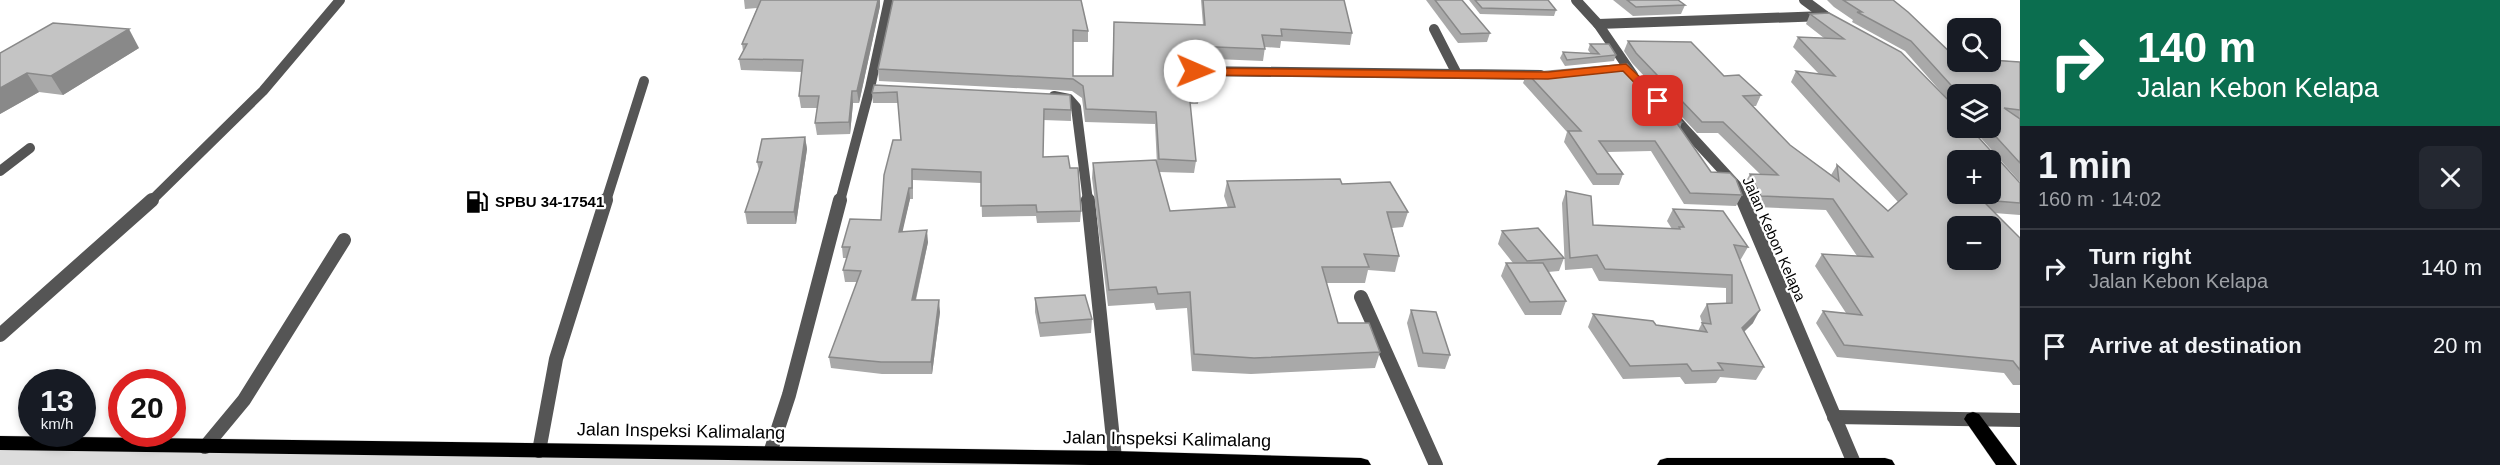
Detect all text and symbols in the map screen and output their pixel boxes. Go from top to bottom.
map controls [1947,18,2001,270]
button: search [1947,18,2001,72]
icon: right [2038,24,2116,102]
text: 140 m [2137,24,2256,71]
position arrow [1163,39,1227,103]
text: Jalan Kebon Kelapa [2137,73,2379,103]
pin [1632,75,1683,126]
icon: arrive [1641,84,1674,117]
button: layers [1947,84,2001,138]
text: 1 min [2038,145,2132,186]
button: close [2419,146,2482,209]
button: + [1947,150,2001,204]
street label: Jalan Kebon Kelapa [1739,174,1810,304]
text: 160 m · 14:02 [2038,188,2161,210]
fuel station icon: SPBU 34-17541 [464,189,490,215]
place label: SPBU 34-17541 [495,193,604,210]
button: − [1947,216,2001,270]
text: Turn right [2089,244,2191,269]
icon: right [2038,252,2071,285]
text: 140 m [2421,255,2482,280]
text: Jalan Kebon Kelapa [2089,270,2268,292]
icon: arrive [2038,330,2071,363]
text: Arrive at destination [2089,333,2302,358]
text: 20 m [2433,333,2482,358]
speed limit sign: 20 [108,369,186,447]
text: 13 [40,384,74,417]
text: km/h [41,415,73,432]
street label: Jalan Inspeksi Kalimalang [577,419,785,443]
street label: Jalan Inspeksi Kalimalang [1063,427,1271,451]

